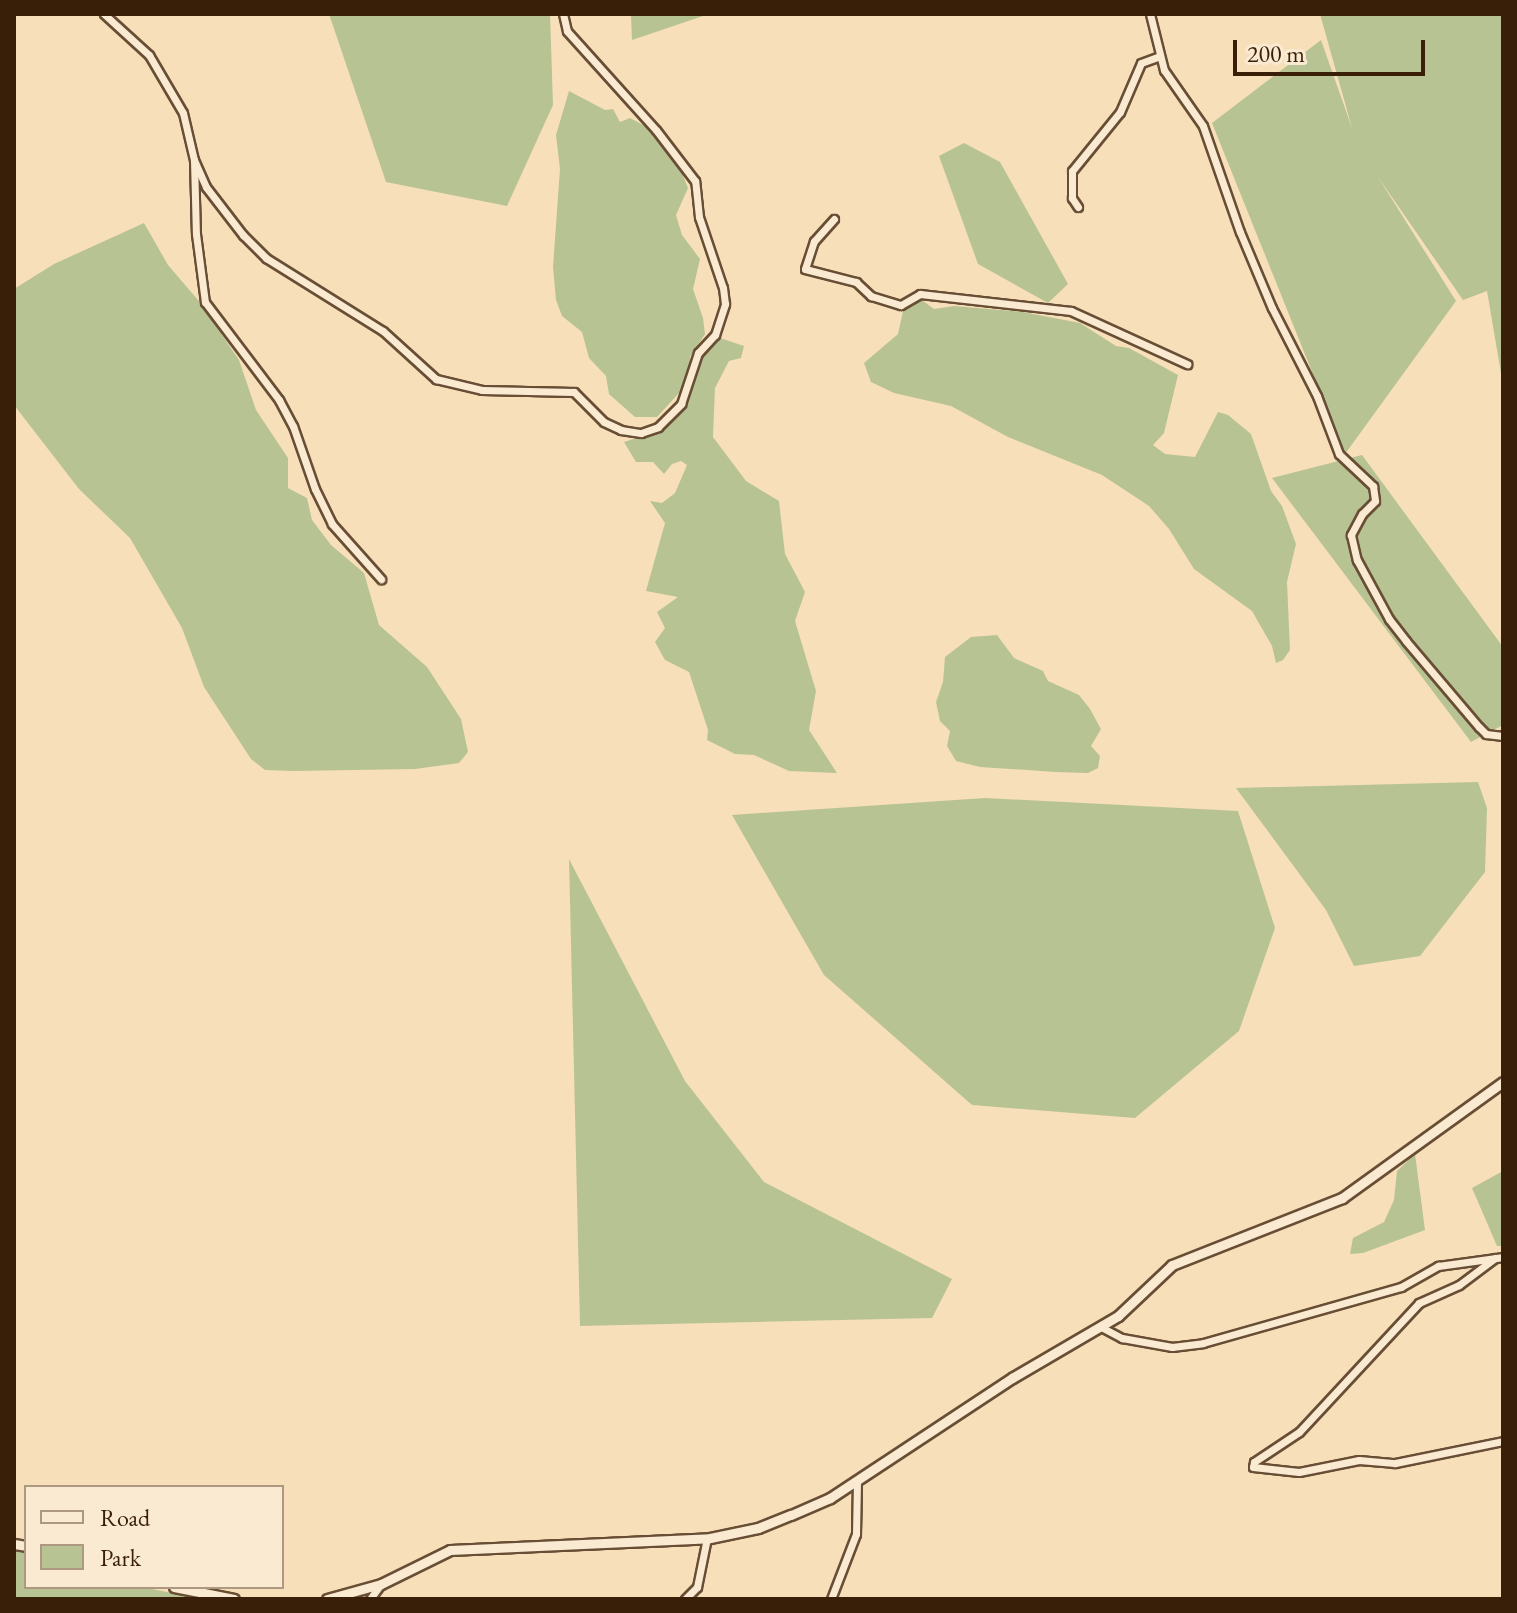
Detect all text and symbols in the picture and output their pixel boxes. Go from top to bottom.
scale bar [1237,24,1429,74]
text: 200 m [1247,38,1305,69]
legend [24,1485,284,1589]
text: Road [100,1502,150,1533]
text: Park [100,1542,141,1573]

